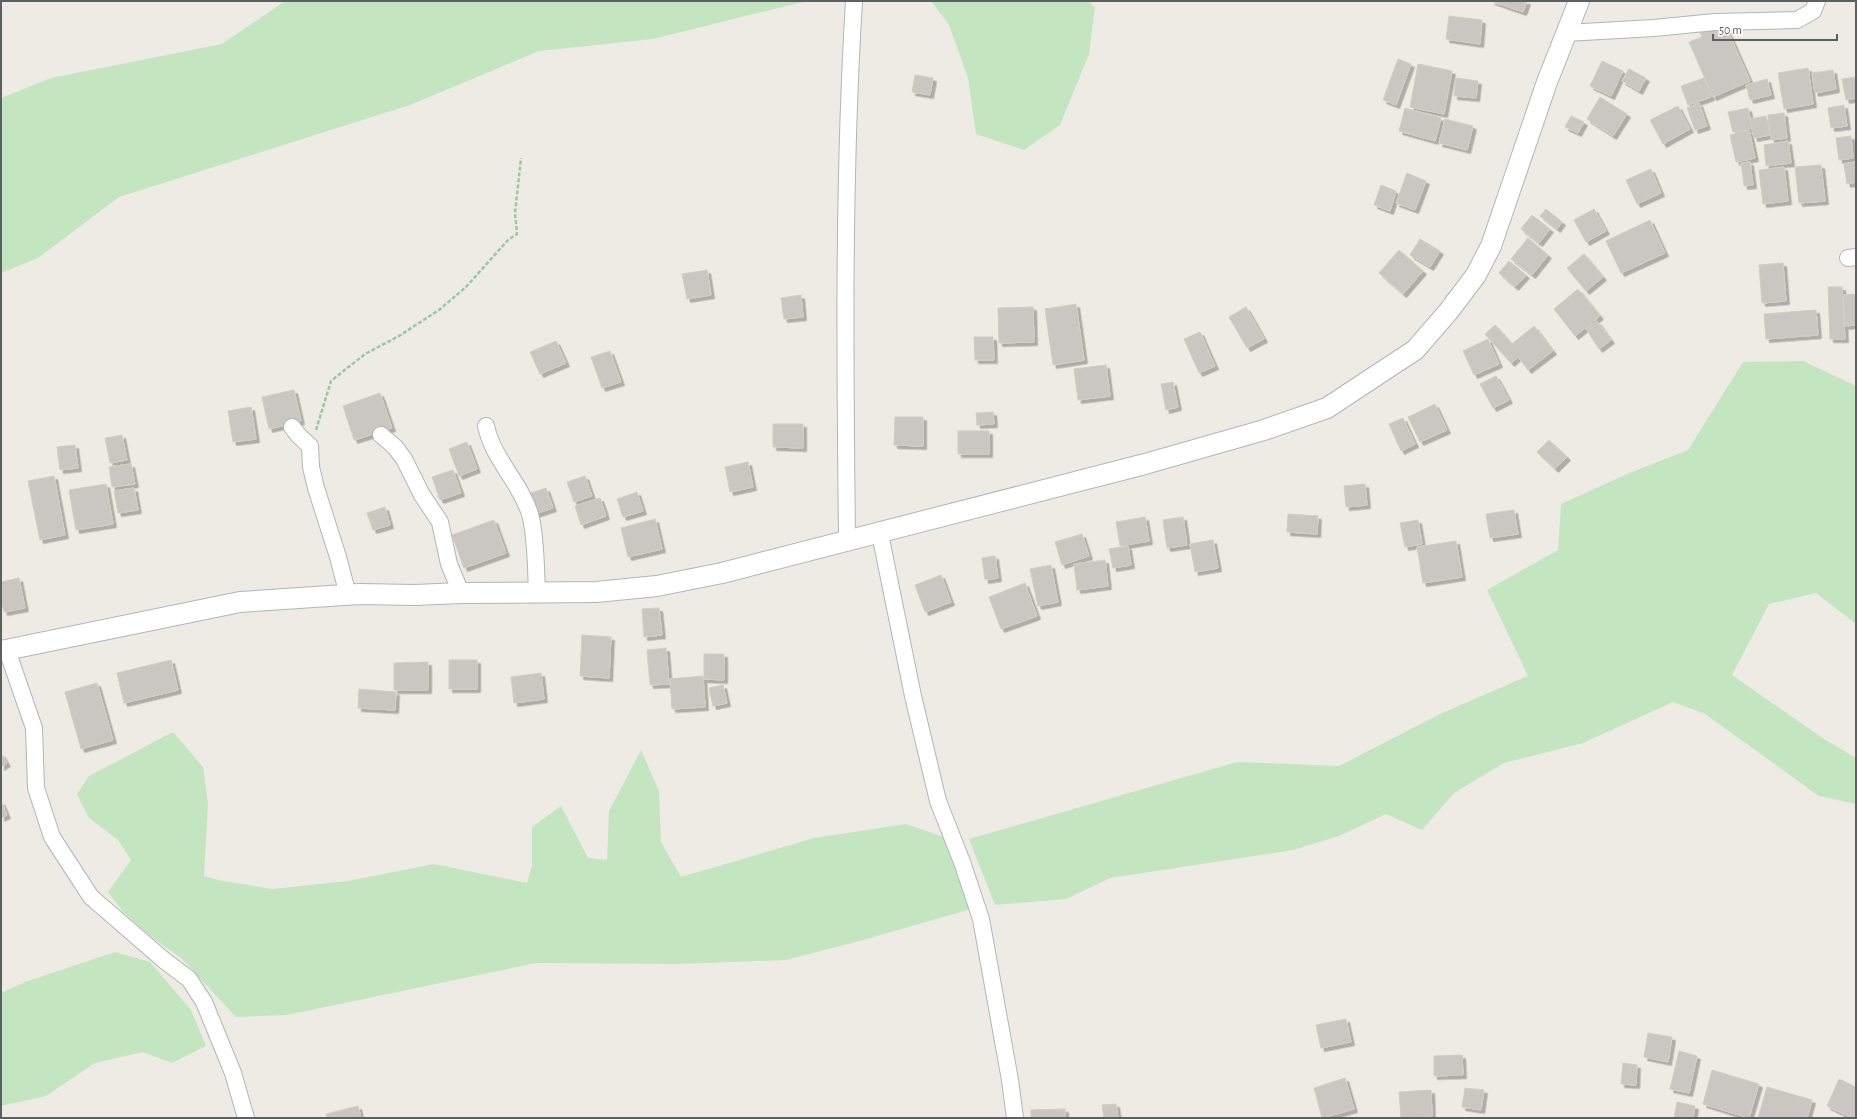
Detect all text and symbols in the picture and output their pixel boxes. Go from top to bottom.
scale bar [1713,16,1837,42]
text: 50 m [1719,24,1742,36]

